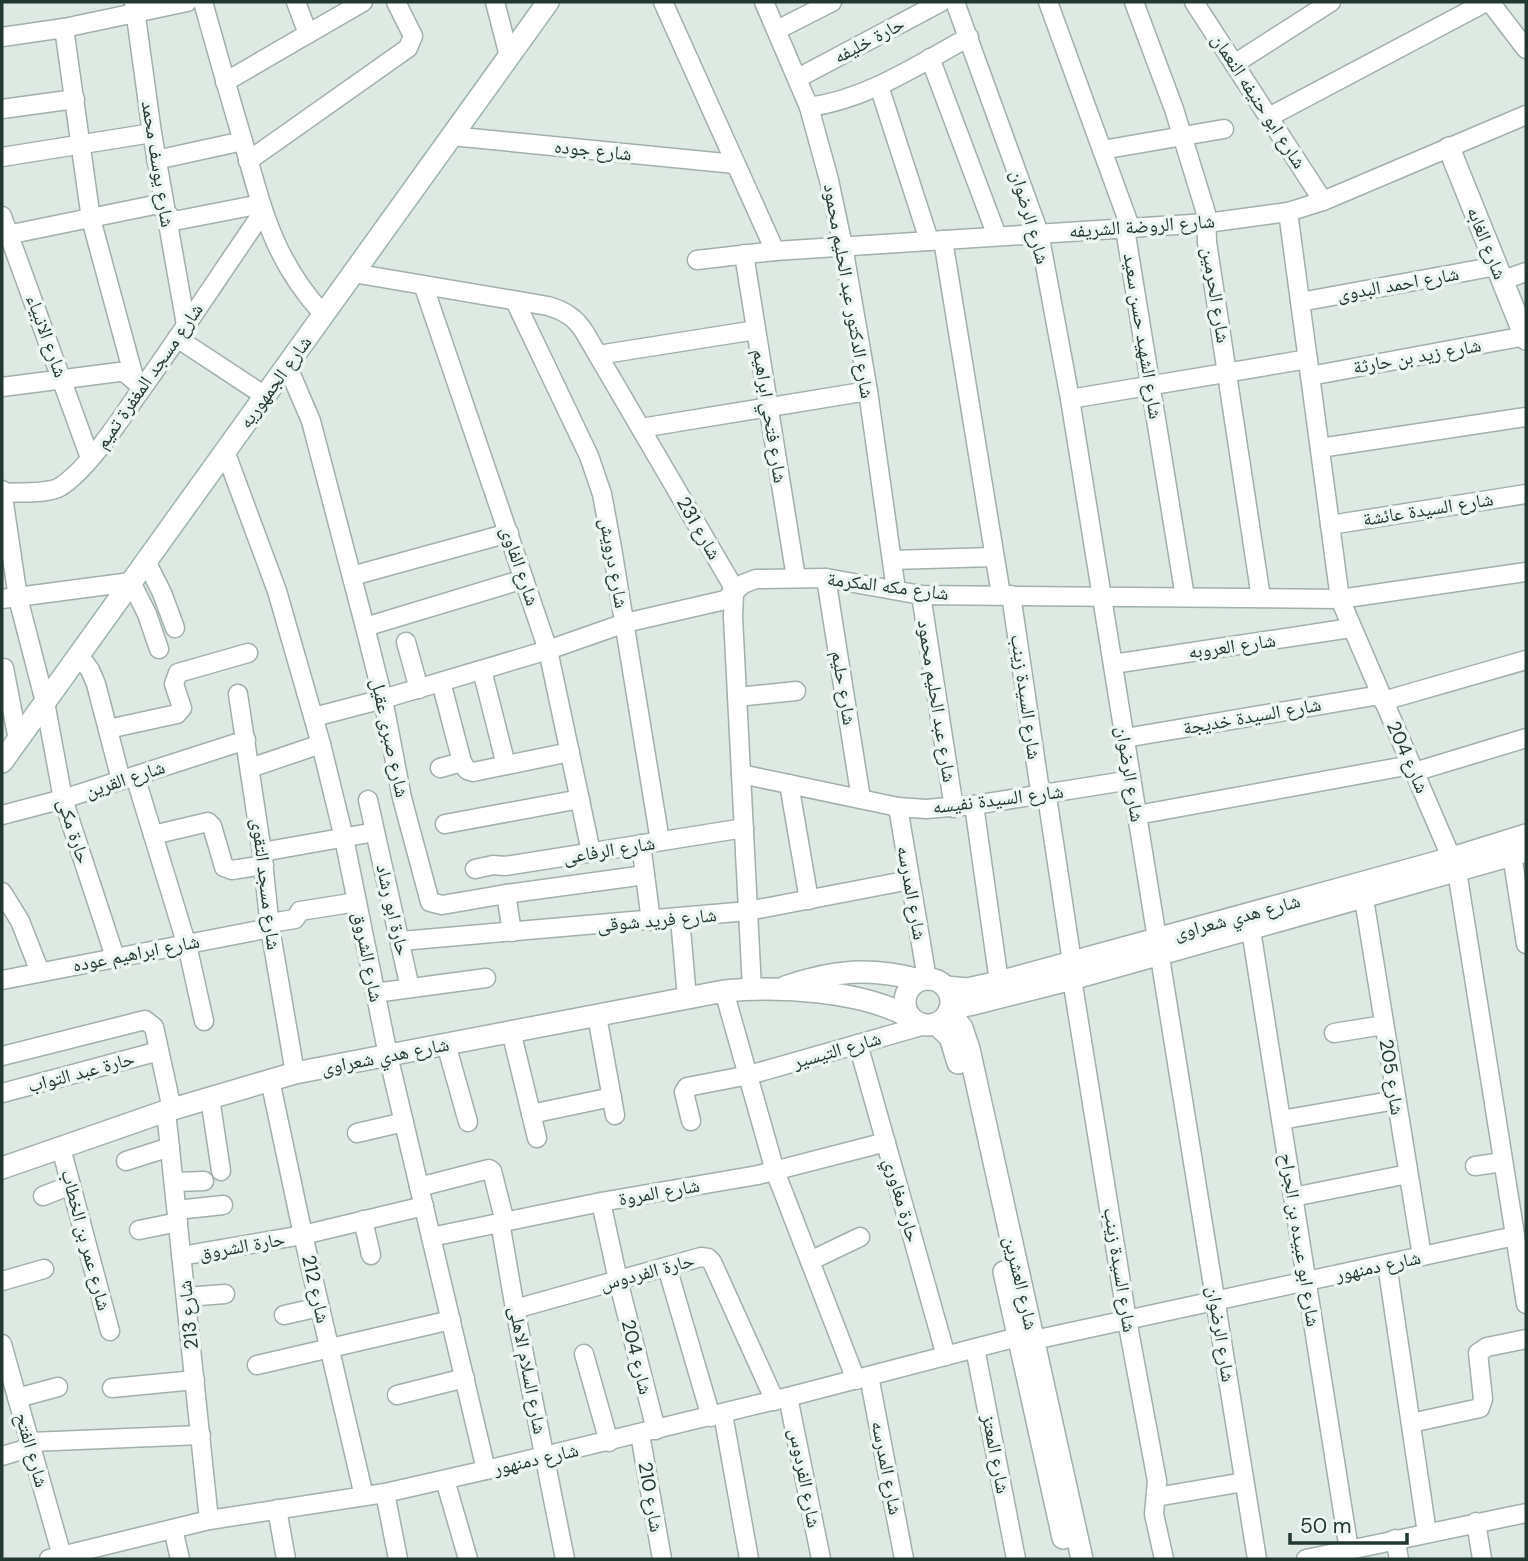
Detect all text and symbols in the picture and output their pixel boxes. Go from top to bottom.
street label: حارة خليفه [829,11,909,69]
street label: شارع ابو حنيفه النعمان [1206,29,1312,173]
street label: شارع يوسف محمد [136,99,180,229]
street label: شارع جوده [553,134,633,166]
street label: شارع الرضوان [1005,167,1055,267]
street label: شارع الدكتور عبد الحليم محمود [818,182,880,400]
street label: شارع الغابه [1461,203,1513,283]
street label: شارع الروضة الشريفه [1068,208,1216,244]
street label: شارع الحرمين [1196,245,1236,345]
street label: شارع الشهيد حسن سعيد [1118,251,1168,421]
street label: شارع احمد البدوى [1335,261,1461,307]
street label: شارع الانبياء [21,291,73,381]
street label: شارع مسجد المغفرة تميم [89,298,209,454]
street label: شارع الجمهوريه [233,331,317,433]
street label: شارع زيد بن حارثة [1351,332,1483,380]
street label: شارع فتحي ابراهيم [744,347,793,485]
street label: شارع السيدة عائشة [1361,486,1495,532]
street label: شارع 231 [671,492,727,564]
street label: شارع درويش [594,516,634,610]
street label: شارع الفاوى [495,523,545,609]
street label: شارع مكه المكرمة [826,566,950,606]
street label: شارع عبد الحليم محمود [912,618,962,784]
street label: شارع العروبه [1187,627,1277,665]
street label: شارع السيدة زينب [1005,633,1047,761]
street label: شارع حليم [826,649,862,727]
street label: شارع صبرى عقيل [365,676,415,800]
street label: شارع السيدة خديجة [1181,692,1323,740]
street label: شارع 204 [1381,717,1435,797]
street label: شارع الرضوان [1110,724,1150,824]
street label: شارع القرين [82,754,168,804]
street label: شارع السيدة نفيسه [931,779,1065,819]
street label: حارة مكى [52,795,96,867]
street label: شارع مسجد التقوى [246,817,286,951]
street label: شارع الرفاعى [561,830,657,870]
street label: شارع المدرسه [891,844,933,942]
street label: حارة ابو رشاد [370,862,416,958]
street label: شارع هدي شعراوى [1171,888,1304,949]
street label: شارع فريد شوقى [596,902,718,938]
street label: شارع الشروق [347,910,389,1004]
street label: شارع ابراهيم عوده [70,928,202,978]
street label: شارع التيسير [789,1026,884,1075]
street label: شارع هدي شعراوى [319,1031,452,1083]
street label: شارع 205 [1374,1037,1410,1117]
street label: حارة عبد التواب [25,1046,137,1098]
street label: شارع ابو عبيده بن الجراح [1274,1151,1326,1329]
street label: حارة مغاوري [875,1155,926,1246]
street label: شارع عمر بن الخطاب [55,1167,117,1313]
street label: شارع المروة [617,1173,701,1211]
street label: شارع السيدة زينب [1098,1206,1142,1334]
street label: حارة الشروق [197,1226,287,1266]
street label: شارع العشرين [998,1234,1044,1332]
street label: شارع دمنهور [1332,1245,1423,1287]
street label: حارة الفردوس [597,1247,697,1297]
street label: شارع 212 [296,1253,336,1325]
street label: شارع 213 [172,1279,204,1351]
street label: شارع الرضوان [1201,1284,1241,1384]
street label: شارع السلام الاهلى [502,1304,553,1436]
street label: شارع 204 [616,1317,658,1397]
street label: شارع الفتح [9,1410,55,1490]
street label: شارع المعتز [976,1411,1016,1496]
street label: شارع المدرسه [866,1419,908,1517]
street label: شارع الفردوس [783,1426,827,1530]
street label: شارع دمنهور [490,1437,581,1481]
street label: شارع 210 [633,1460,669,1534]
scale bar [1290,1502,1407,1546]
text: 50 m [1300,1512,1351,1540]

